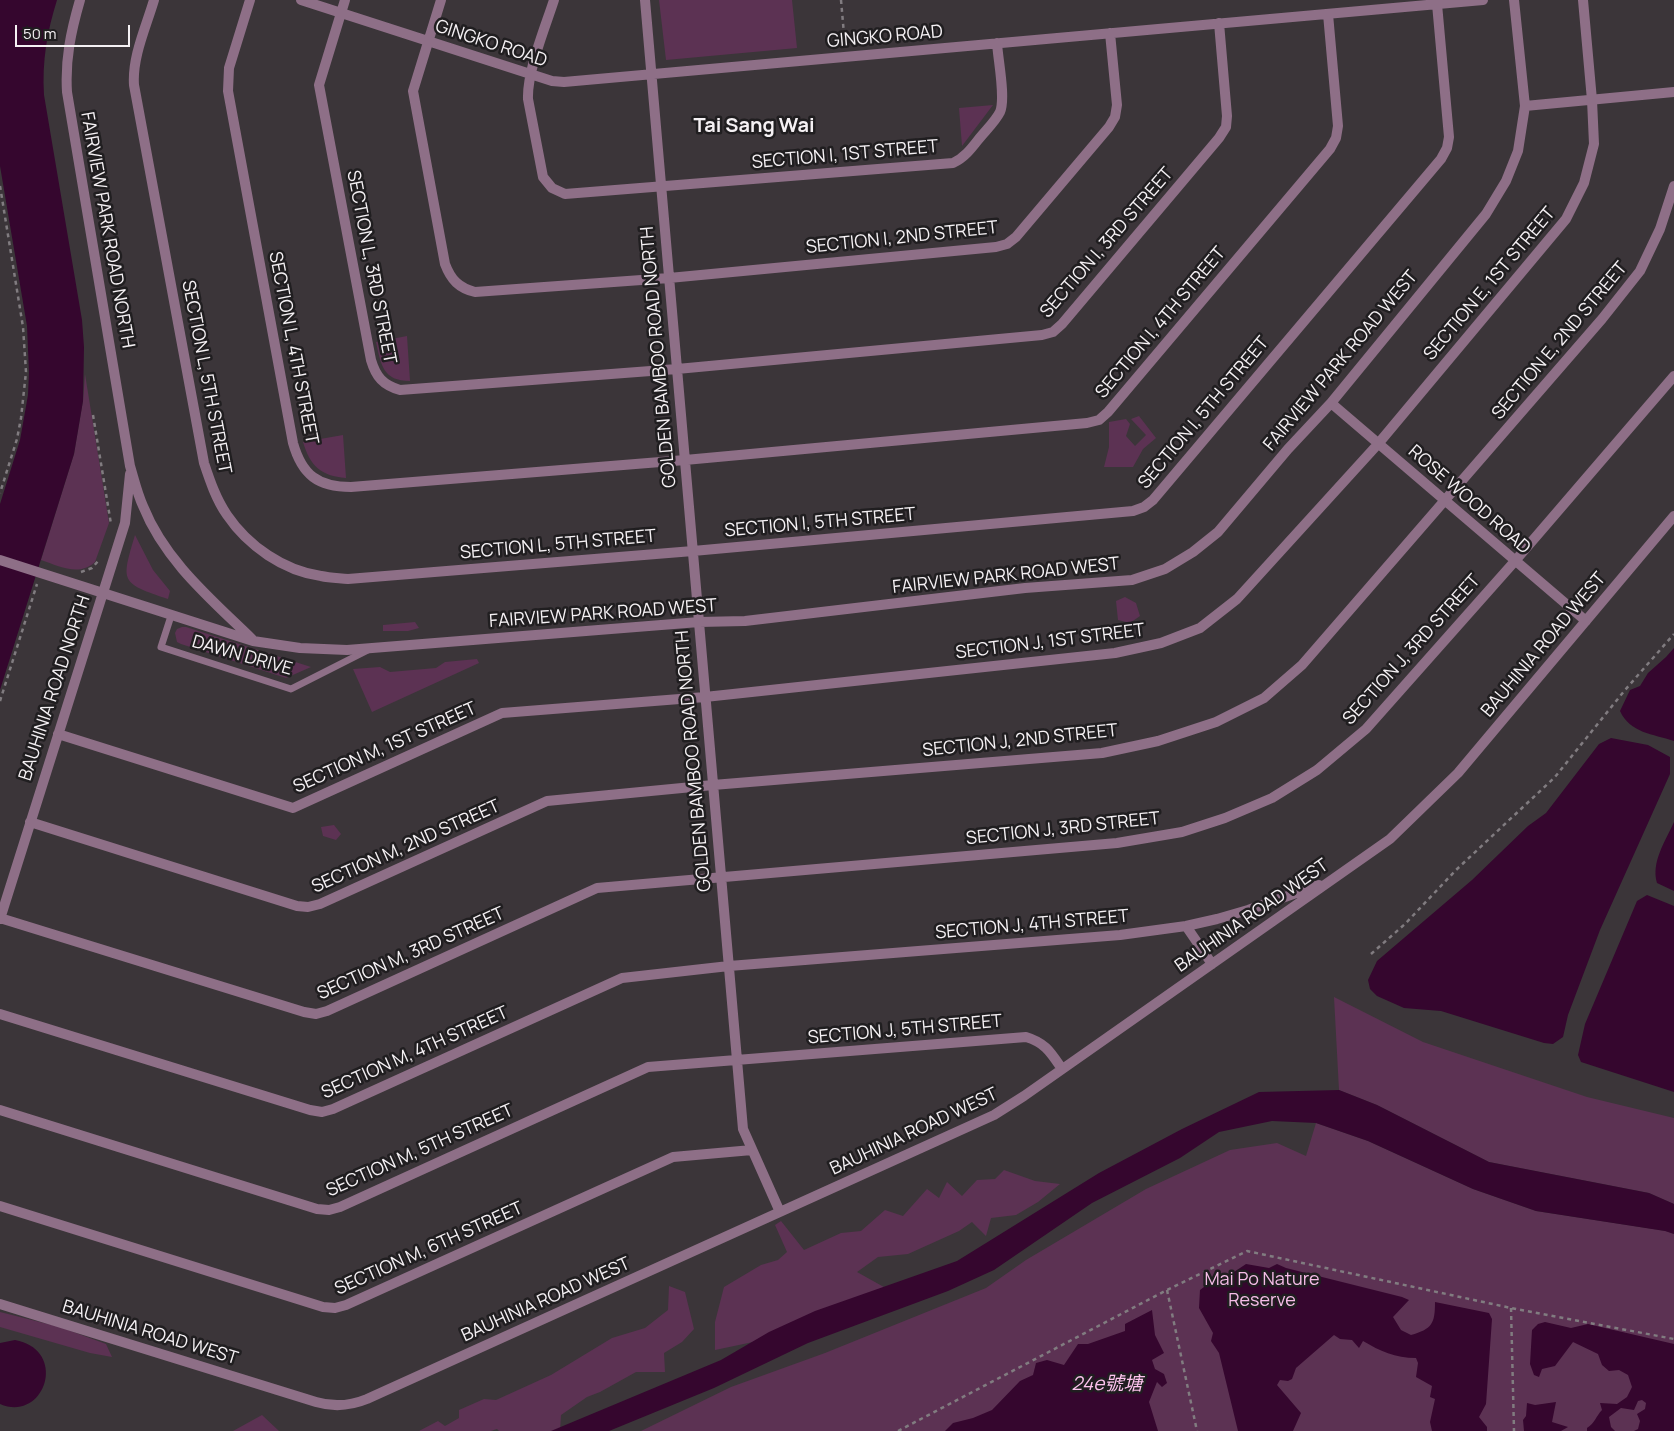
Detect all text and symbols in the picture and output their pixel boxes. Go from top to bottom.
scale bar [18,15,132,47]
street label: GINGKO ROAD [432,16,550,72]
street label: GINGKO ROAD [826,21,944,53]
text: 50 m [23,23,57,44]
street label: FAIRVIEW PARK ROAD NORTH [76,110,138,350]
district label: Tai Sang Wai [693,114,815,138]
street label: SECTION I, 1ST STREET [751,136,939,174]
street label: SECTION I, 3RD STREET [1036,164,1178,322]
street label: SECTION L, 3RD STREET [342,168,400,366]
street label: SECTION E, 1ST STREET [1420,203,1560,365]
street label: SECTION I, 2ND STREET [805,217,999,259]
street label: GOLDEN BAMBOO ROAD NORTH [637,225,681,489]
street label: SECTION I, 4TH STREET [1091,243,1231,403]
street label: SECTION L, 4TH STREET [264,250,322,446]
street label: SECTION E, 2ND STREET [1488,258,1632,424]
street label: FAIRVIEW PARK ROAD WEST [1259,267,1423,455]
street label: SECTION L, 5TH STREET [177,278,235,476]
street label: SECTION I, 5TH STREET [1134,333,1274,493]
street label: ROSE WOOD ROAD [1403,441,1535,559]
street label: SECTION I, 5TH STREET [724,504,916,542]
street label: SECTION L, 5TH STREET [459,526,657,564]
street label: FAIRVIEW PARK ROAD WEST [891,553,1121,599]
street label: BAUHINIA ROAD WEST [1477,568,1611,722]
street label: SECTION J, 3RD STREET [1339,570,1485,730]
street label: BAUHINIA ROAD NORTH [15,593,95,783]
street label: FAIRVIEW PARK ROAD WEST [488,595,718,633]
street label: SECTION J, 1ST STREET [954,620,1146,664]
street label: GOLDEN BAMBOO ROAD NORTH [672,629,716,893]
street label: DAWN DRIVE [189,631,295,681]
street label: SECTION M, 1ST STREET [290,698,480,798]
street label: SECTION J, 2ND STREET [921,720,1119,762]
street label: SECTION M, 2ND STREET [308,796,504,898]
street label: SECTION J, 3RD STREET [965,808,1161,850]
street label: BAUHINIA ROAD WEST [1171,855,1333,977]
street label: SECTION M, 3RD STREET [314,903,508,1005]
street label: SECTION J, 4TH STREET [934,906,1130,944]
street label: SECTION M, 4TH STREET [318,1002,512,1104]
street label: SECTION J, 5TH STREET [807,1011,1003,1049]
street label: BAUHINIA ROAD WEST [827,1084,1001,1180]
street label: SECTION M, 5TH STREET [323,1100,517,1202]
street label: SECTION M, 6TH STREET [332,1198,526,1300]
street label: BAUHINIA ROAD WEST [458,1253,634,1347]
park label: Mai Po Nature Reserve [1204,1269,1320,1312]
street label: BAUHINIA ROAD WEST [60,1296,240,1370]
water label: 24e號塘 [1072,1374,1142,1396]

